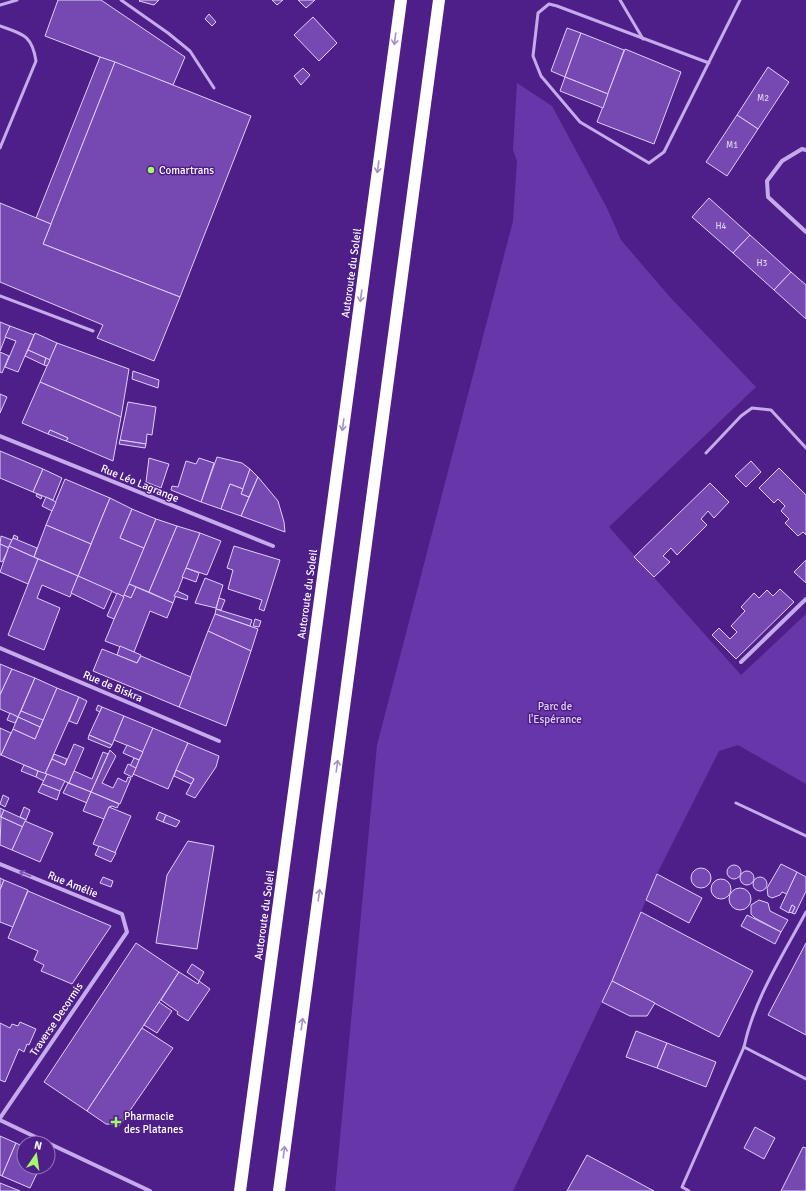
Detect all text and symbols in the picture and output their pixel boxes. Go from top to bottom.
one-way arrow [391,32,399,45]
house number: M2 [757,93,769,104]
house number: M1 [726,140,738,151]
one-way arrow [374,161,382,174]
place label: Comartrans [159,164,214,177]
marker: Comartrans [146,165,156,175]
house number: H4 [716,221,727,232]
street label: Autoroute du Soleil [339,227,364,319]
house number: H3 [757,258,768,269]
one-way arrow [357,289,364,302]
one-way arrow [339,418,347,431]
street label: Rue Léo Lagrange [99,462,181,505]
street label: Autoroute du Soleil [295,548,320,640]
street label: Rue de Biskra [81,668,145,705]
park label: Parc de l'Espérance [528,700,582,726]
one-way arrow [333,760,341,773]
street label: Rue Amélie [46,869,100,900]
street label: Autoroute du Soleil [252,869,277,961]
one-way arrow [20,870,32,878]
one-way arrow [315,889,323,902]
street label: Traverse Decormis [27,980,86,1058]
one-way arrow [298,1017,306,1030]
place label: Pharmacie des Platanes [124,1110,183,1136]
marker: Pharmacie des Platanes [111,1117,121,1127]
north arrow [16,1135,56,1175]
text: N [33,1139,43,1153]
one-way arrow [280,1146,288,1159]

